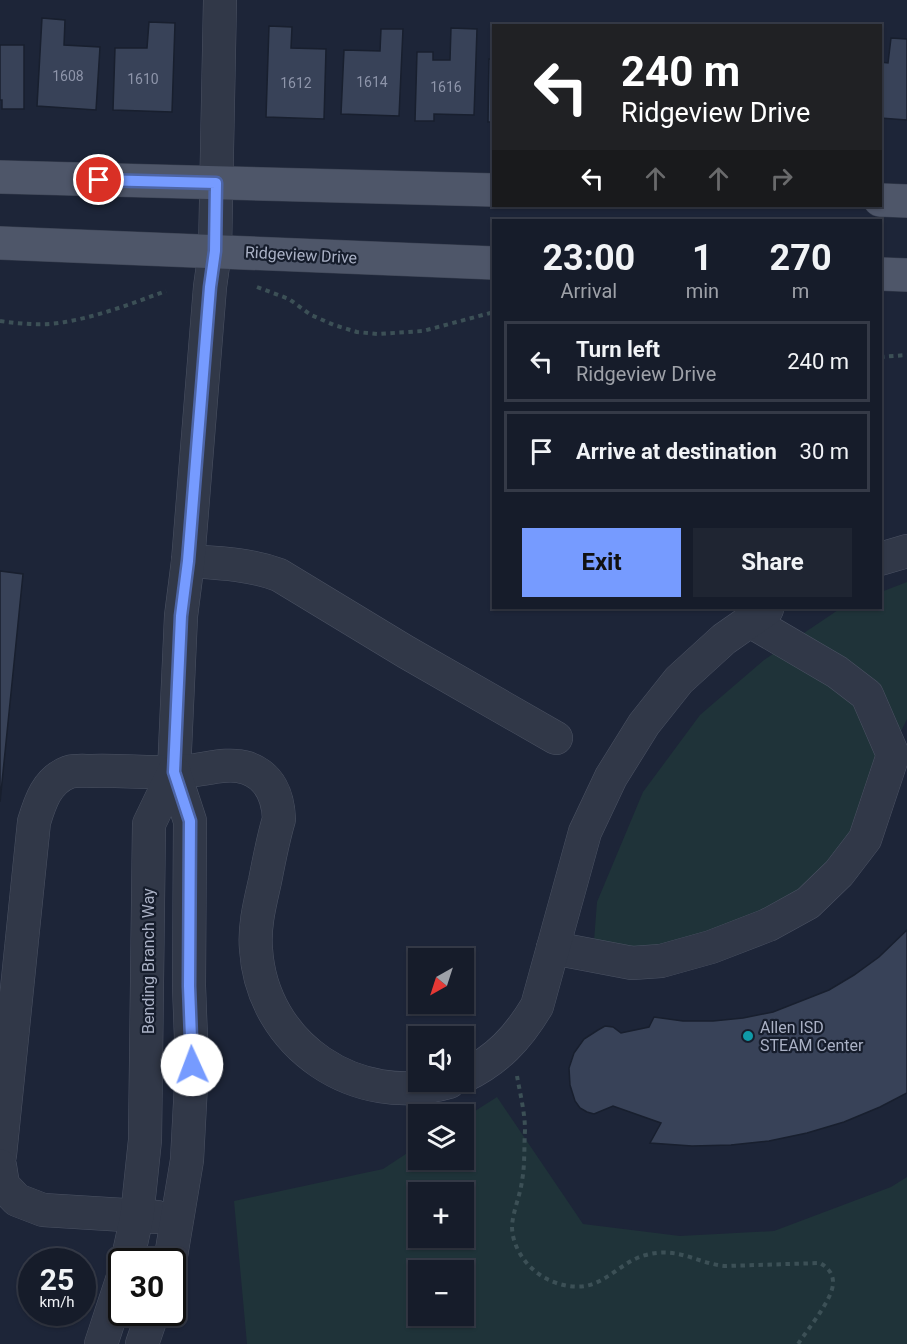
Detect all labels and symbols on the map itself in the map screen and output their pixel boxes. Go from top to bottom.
house number: 1608 [52,68,84,84]
house number: 1610 [127,71,159,87]
house number: 1614 [356,74,388,90]
house number: 1612 [280,75,312,91]
house number: 1616 [430,79,462,95]
pin [73,154,124,205]
street label: Ridgeview Drive [244,243,358,267]
street label: Bending Branch Way [139,888,158,1034]
north arrow [408,948,474,1014]
place label: Allen ISD STEAM Center [760,1018,864,1055]
marker: Allen ISD STEAM Center [741,1029,755,1043]
position arrow [160,1033,224,1097]
speed limit sign: 30 [108,1248,186,1326]

